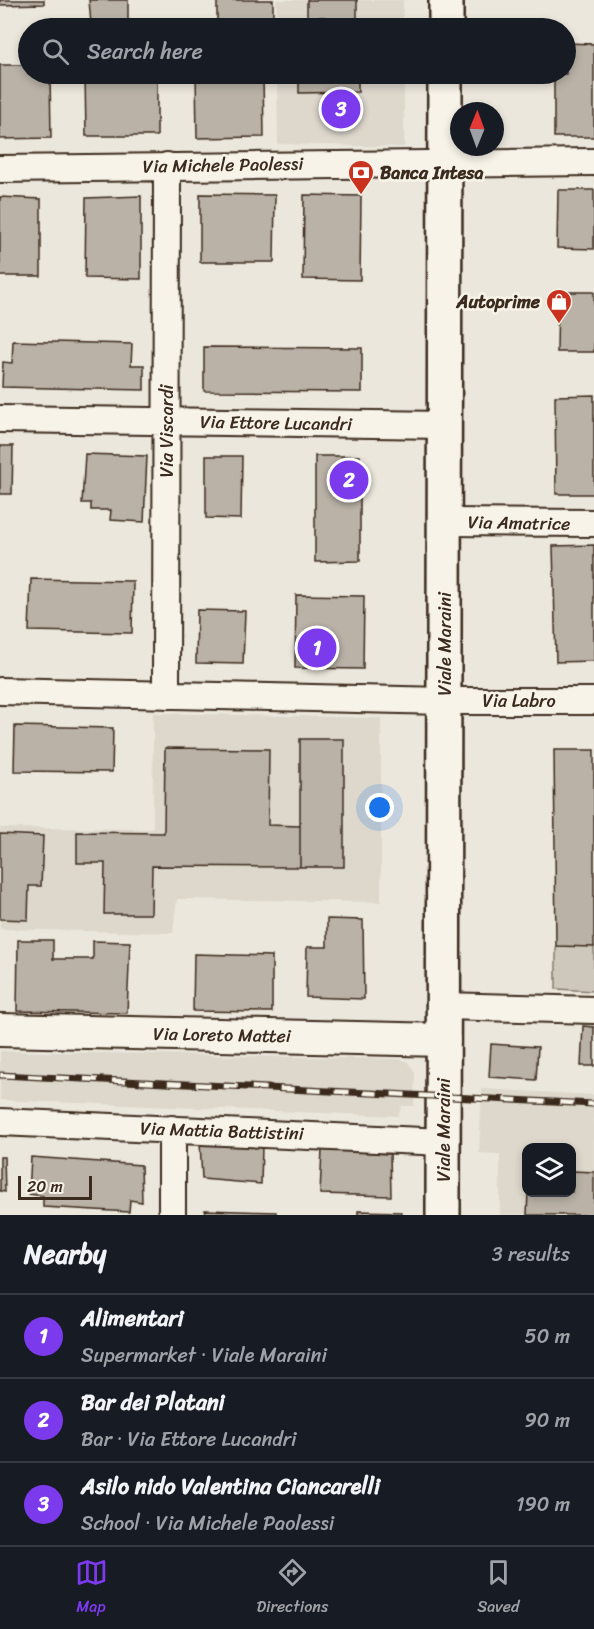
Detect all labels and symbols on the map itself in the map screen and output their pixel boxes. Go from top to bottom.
pin: 3 [322,86,360,132]
north arrow [450,102,504,156]
street label: Via Michele Paolessi [142,148,305,182]
place label: Banca Intesa [380,157,484,189]
bank icon: Banca Intesa [346,158,376,196]
place label: Autoprime [456,286,541,318]
shop icon: Autoprime [544,287,574,325]
street label: Via Viscardi [151,383,183,478]
street label: Via Ettore Lucandri [200,406,353,440]
pin: 2 [330,458,368,502]
street label: Via Amatrice [467,506,571,540]
street label: Viale Maraini [429,591,461,696]
pin: 1 [298,626,336,670]
street label: Via Labro [482,685,556,717]
your location [365,793,394,822]
street label: Via Loreto Mattei [153,1018,292,1052]
street label: Viale Maraini [428,1077,460,1182]
street label: Via Mattia Battistini [140,1112,305,1150]
scale bar [18,1173,92,1200]

